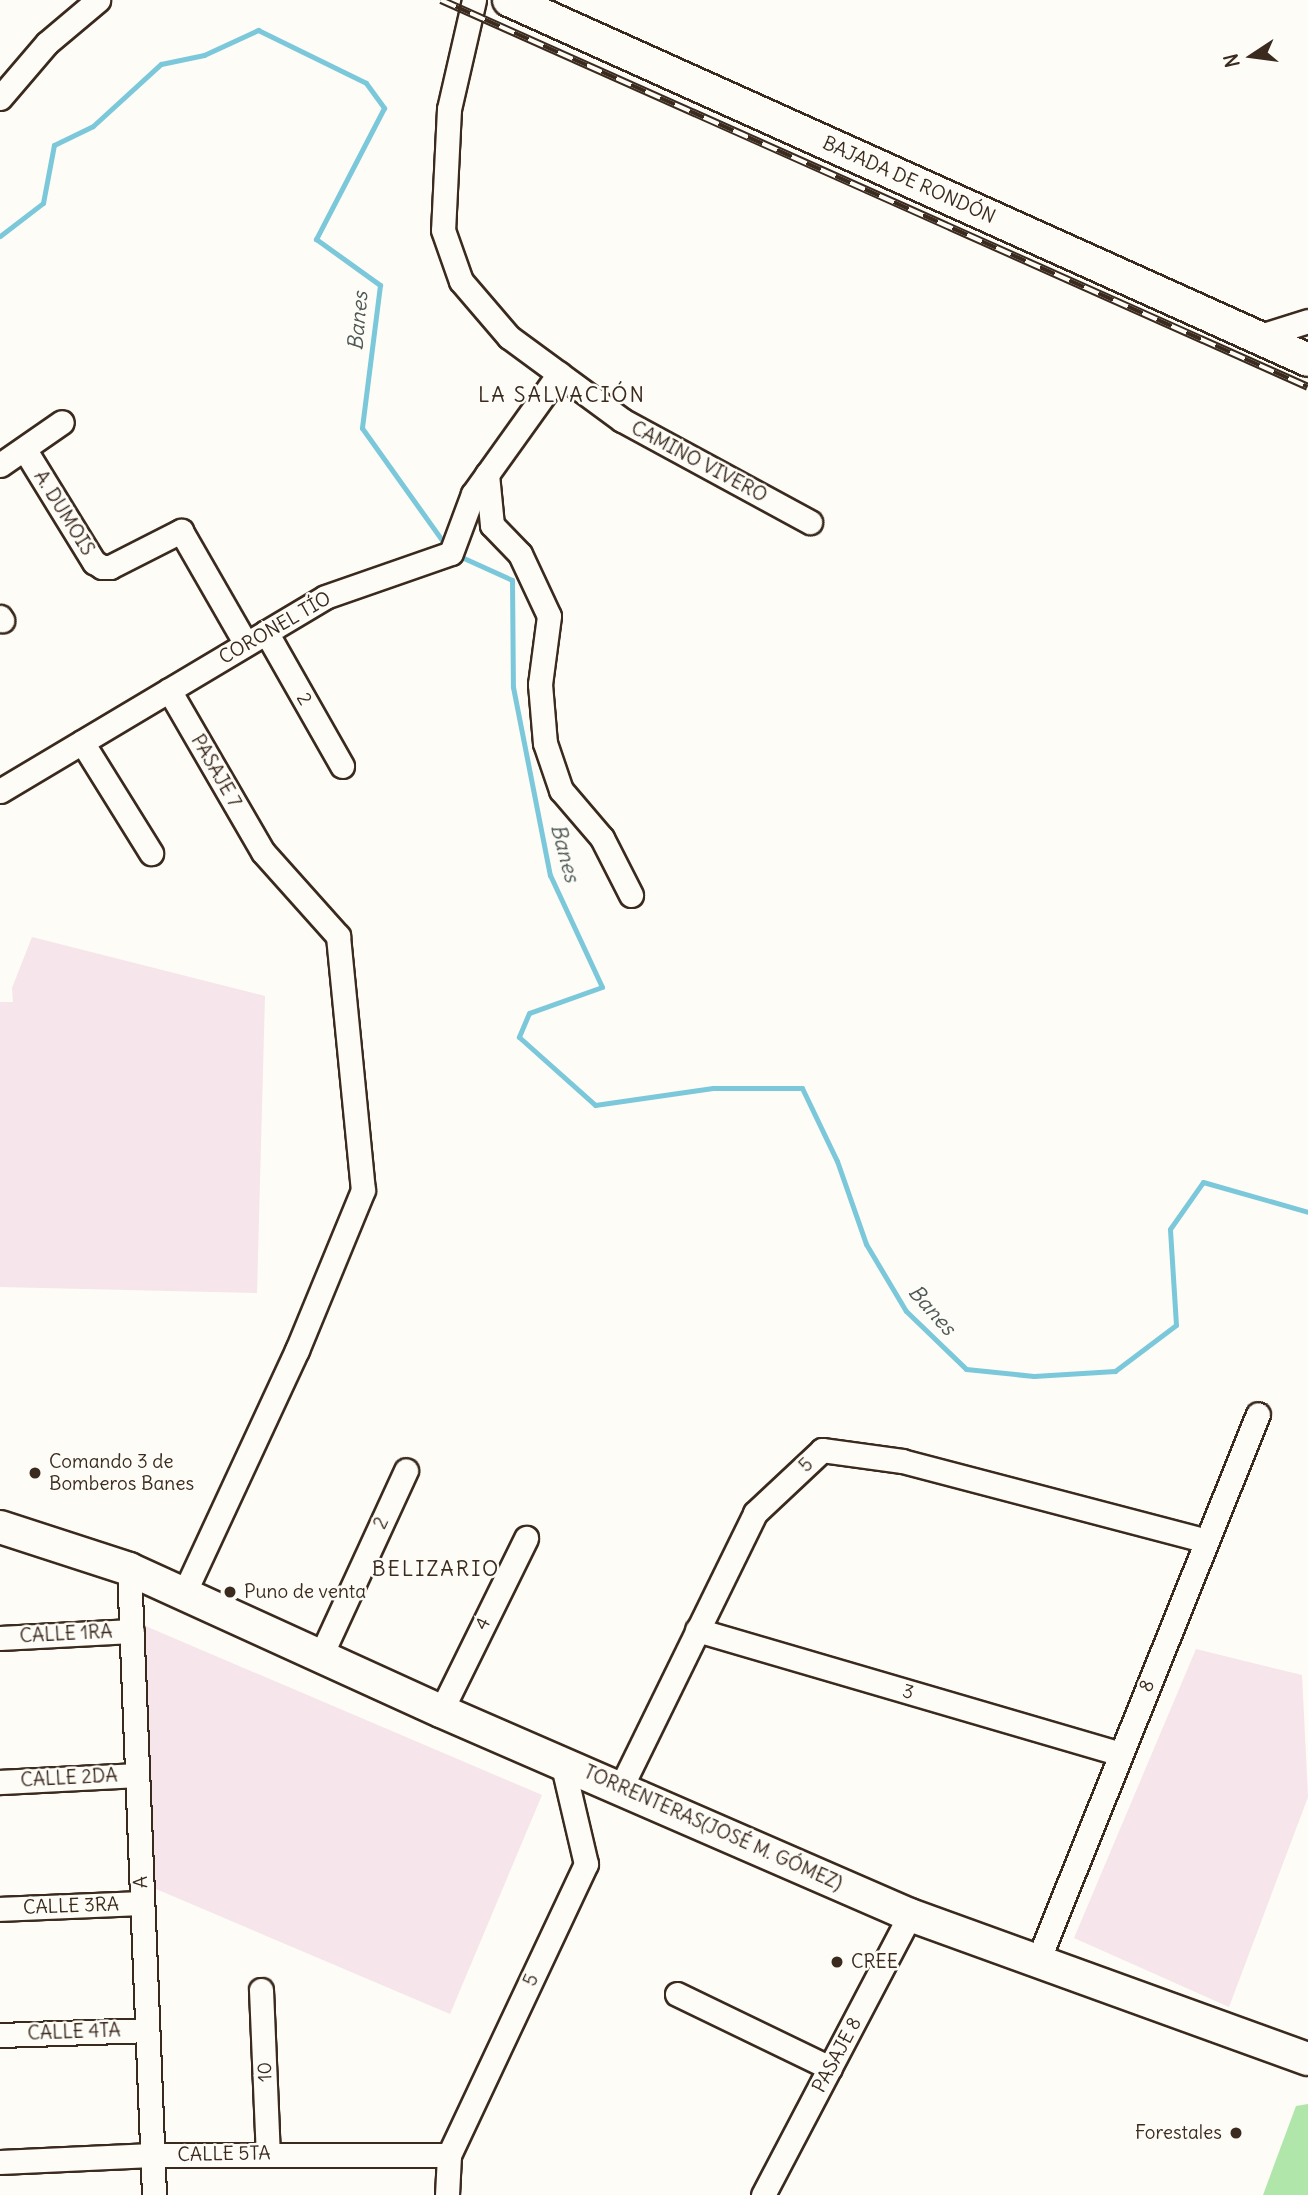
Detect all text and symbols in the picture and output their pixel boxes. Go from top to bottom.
north arrow [1217,21,1287,91]
text: N [1218,52,1245,70]
street label: BAJADA DE RONDÓN [819,132,999,228]
water label: Banes [343,291,373,351]
district label: LA SALVACIÓN [479,382,645,408]
street label: CAMINO VIVERO [627,417,771,507]
street label: A. DUMOIS [29,466,99,560]
street label: CORONEL TÍO [215,587,335,669]
street label: 2 [292,689,316,709]
street label: PASAJE 7 [186,730,246,812]
water label: Banes [545,821,585,885]
water label: Banes [903,1280,961,1340]
place label: Comando 3 de Bomberos Banes [49,1451,194,1495]
street label: 5 [794,1453,818,1477]
marker: Comando 3 de Bomberos Banes [27,1465,43,1481]
street label: 2 [368,1513,394,1533]
district label: BELIZARIO [373,1556,499,1582]
place label: Puno de venta [244,1581,366,1603]
marker: Puno de venta [222,1584,238,1600]
street label: 4 [470,1614,496,1634]
street label: CALLE 1RA [19,1620,113,1648]
street label: 8 [1134,1677,1160,1695]
street label: 3 [900,1680,916,1704]
street label: TORRENTERAS(JOSÉ M. GÓMEZ) [580,1761,846,1895]
street label: CALLE 2DA [20,1764,118,1792]
street label: A [129,1876,153,1888]
street label: CALLE 3RA [23,1893,119,1919]
place label: CREE [851,1951,898,1973]
marker: CREE [829,1954,845,1970]
street label: 5 [518,1970,544,1990]
street label: PASAJE 8 [808,2013,866,2097]
street label: CALLE 4TA [27,2019,121,2045]
street label: 10 [253,2062,277,2082]
place label: Forestales [1135,2122,1222,2144]
marker: Forestales [1228,2125,1244,2141]
street label: CALLE 5TA [177,2142,271,2166]

